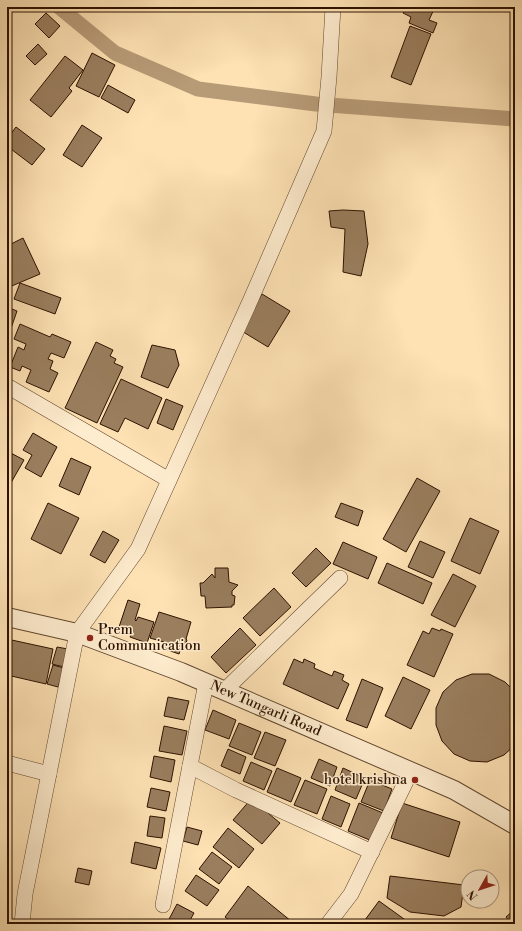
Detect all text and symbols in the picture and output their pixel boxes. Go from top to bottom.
place label: Prem Communication [98,621,202,655]
marker: Prem Communication [85,633,95,643]
street label: New Tungarli Road [207,677,324,740]
place label: hotel krishna [324,771,408,789]
marker: hotel krishna [410,775,420,785]
north arrow [460,869,500,909]
text: N [465,887,481,902]

